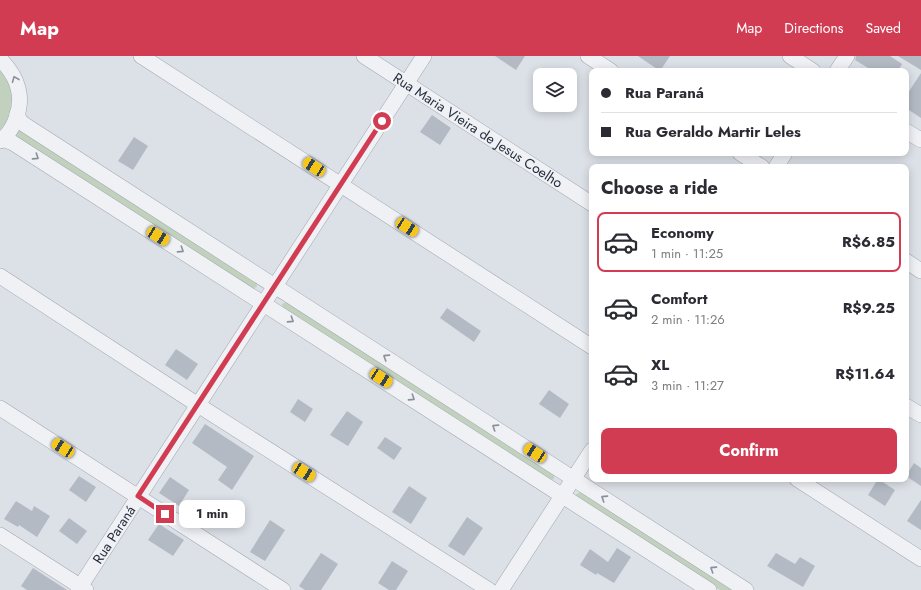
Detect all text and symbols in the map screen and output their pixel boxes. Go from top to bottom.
text: Map [20,15,59,42]
text: Map [736,18,762,38]
text: Directions [784,18,844,38]
text: Saved [866,18,901,38]
street label: Rua Maria Vieira de Jesus Coelho [389,68,567,193]
map controls [533,68,577,112]
button: layers [533,68,577,112]
one-way arrow [12,76,20,84]
text: Rua Paraná [625,82,704,104]
route start [373,112,391,130]
text: Rua Geraldo Martir Leles [625,121,801,143]
one-way arrow [32,153,39,160]
car [301,155,327,179]
text: Choose a ride [601,175,718,201]
car [394,215,420,239]
text: Economy [651,222,714,244]
icon: car [603,224,639,260]
car [145,225,171,247]
text: R$6.85 [842,231,895,253]
text: 1 min · 11:25 [651,244,723,263]
one-way arrow [177,245,184,253]
text: Comfort [651,288,708,310]
icon: car [603,290,639,326]
text: R$9.25 [843,297,895,319]
text: 2 min · 11:26 [651,310,725,329]
one-way arrow [287,315,294,323]
one-way arrow [383,354,390,362]
text: XL [651,354,669,376]
icon: car [603,356,639,392]
text: R$11.64 [835,363,895,385]
car [368,366,394,390]
text: 3 min · 11:27 [651,376,724,395]
one-way arrow [408,393,415,401]
one-way arrow [492,424,499,432]
button: Confirm [601,428,897,474]
car [50,436,76,460]
car [522,441,548,465]
car [291,461,317,483]
one-way arrow [601,495,608,503]
callout: 1 min [179,500,245,528]
street label: Rua Paraná [88,502,140,568]
text: 1 min [196,504,228,523]
route end [156,505,174,523]
one-way arrow [710,566,717,574]

